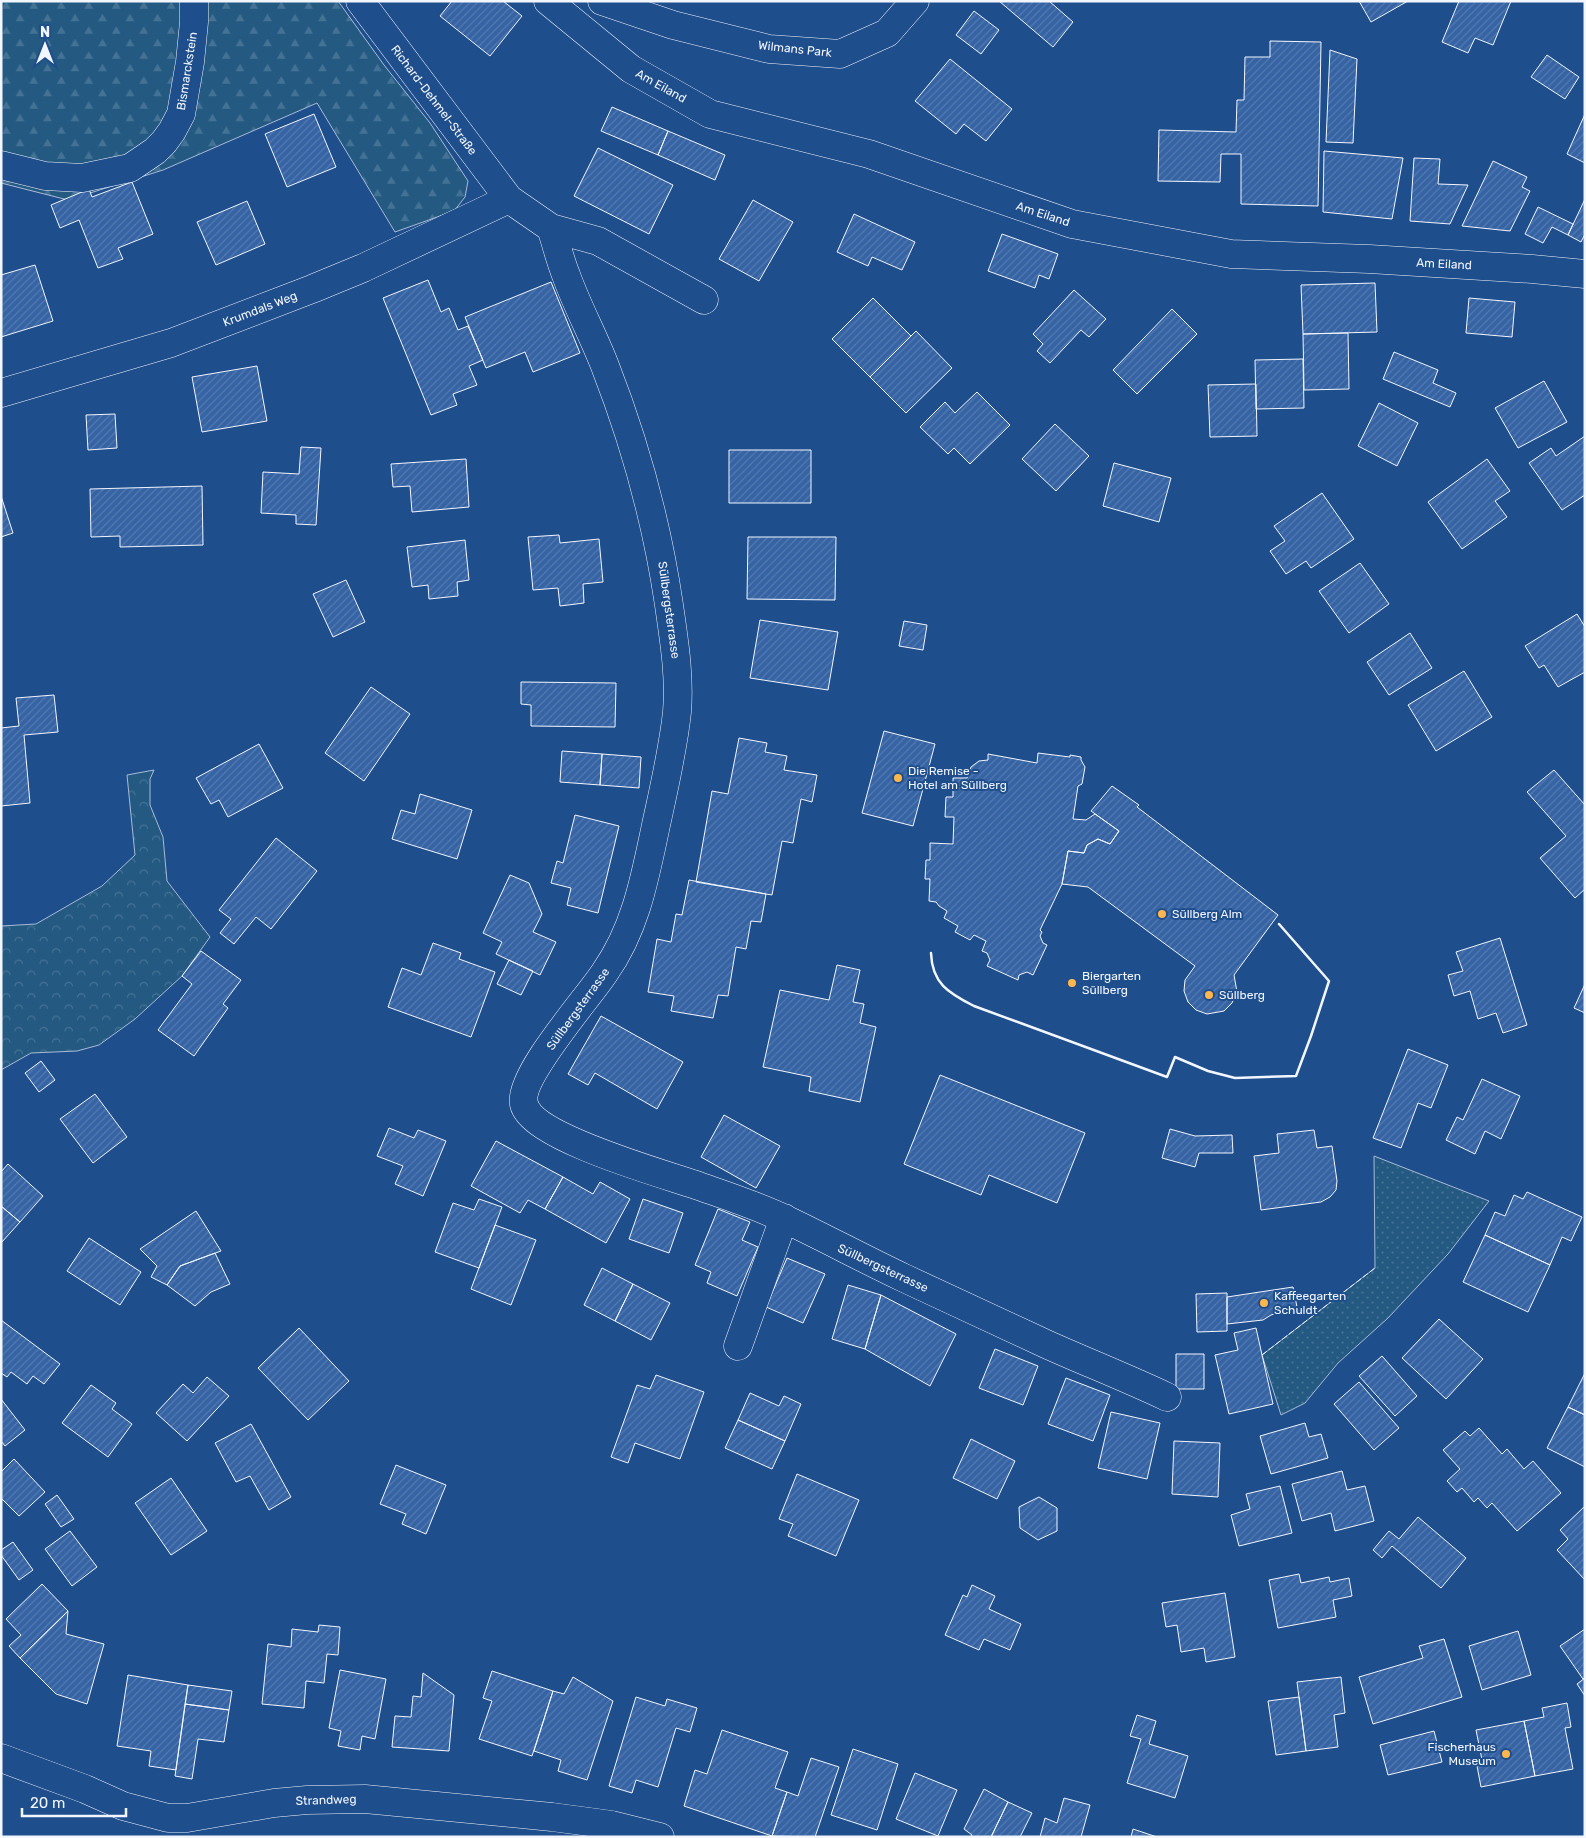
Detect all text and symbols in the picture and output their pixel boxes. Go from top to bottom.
north arrow [20,20,70,70]
text: N [40,24,50,41]
street label: Bismarckstein [174,31,200,111]
street label: Wilmans Park [757,38,833,60]
street label: Richard-Dehmel-Straße [388,42,480,158]
street label: Am Eiland [633,66,689,106]
street label: Am Eiland [1014,199,1072,229]
street label: Am Eiland [1416,256,1472,272]
street label: Krumdals Weg [221,288,299,330]
street label: Süllbergsterrasse [655,560,683,660]
place label: Die Remise - Hotel am Süllberg [908,764,1007,792]
marker: Die Remise - Hotel am Süllberg [892,772,904,784]
place label: Süllberg Alm [1172,907,1242,921]
marker: Süllberg Alm [1156,908,1168,920]
street label: Süllbergsterrasse [544,965,613,1053]
place label: Biergarten Süllberg [1082,969,1141,997]
marker: Biergarten Süllberg [1066,977,1078,989]
place label: Süllberg [1219,988,1265,1002]
marker: Süllberg [1203,989,1215,1001]
street label: Süllbergsterrasse [836,1241,931,1295]
place label: Kaffeegarten Schuldt [1274,1289,1346,1317]
marker: Kaffeegarten Schuldt [1258,1297,1270,1309]
place label: Fischerhaus Museum [1427,1740,1496,1768]
marker: Fischerhaus Museum [1500,1748,1512,1760]
scale bar [22,1786,126,1818]
street label: Strandweg [295,1792,357,1808]
text: 20 m [30,1794,65,1812]

